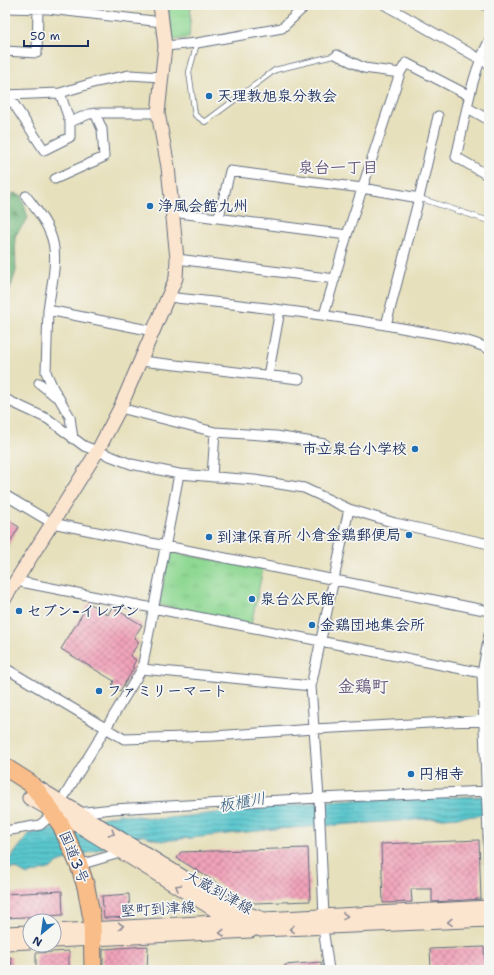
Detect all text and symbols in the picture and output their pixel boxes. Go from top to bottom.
scale bar [24,22,88,48]
text: 50 m [30,28,60,44]
place label: 天理教旭泉分教会 [217,86,337,106]
marker: 天理教旭泉分教会 [204,91,214,101]
district label: 泉台一丁目 [298,157,378,178]
place label: 浄風会館九州 [158,196,248,216]
marker: 浄風会館九州 [145,201,155,211]
place label: 市立泉台小学校 [302,439,407,459]
marker: 市立泉台小学校 [410,444,420,454]
place label: 小倉金鶏郵便局 [296,525,401,545]
place label: 到津保育所 [217,527,292,547]
marker: 小倉金鶏郵便局 [404,530,414,540]
marker: 到津保育所 [204,532,214,542]
place label: 泉台公民館 [260,589,335,609]
marker: 泉台公民館 [247,594,257,604]
place label: セブン-イレブン [27,601,140,621]
marker: セブン-イレブン [14,606,24,616]
place label: 金鶏団地集会所 [320,615,425,635]
marker: 金鶏団地集会所 [307,620,317,630]
district label: 金鶏町 [338,675,389,697]
place label: ファミリーマート [107,681,228,701]
marker: ファミリーマート [94,686,104,696]
place label: 円相寺 [419,764,464,784]
marker: 円相寺 [406,769,416,779]
water label: 板櫃川 [217,787,267,817]
street label: 国道3号 [54,828,94,886]
one-way arrow [107,828,114,835]
street label: 大蔵到津線 [181,865,257,919]
one-way arrow [175,885,182,892]
street label: 堅町到津線 [120,897,196,921]
one-way arrow [342,911,348,920]
north arrow [22,913,62,953]
one-way arrow [447,917,453,926]
one-way arrow [118,922,124,931]
one-way arrow [289,925,295,934]
one-way arrow [219,928,225,937]
text: N [30,932,45,950]

